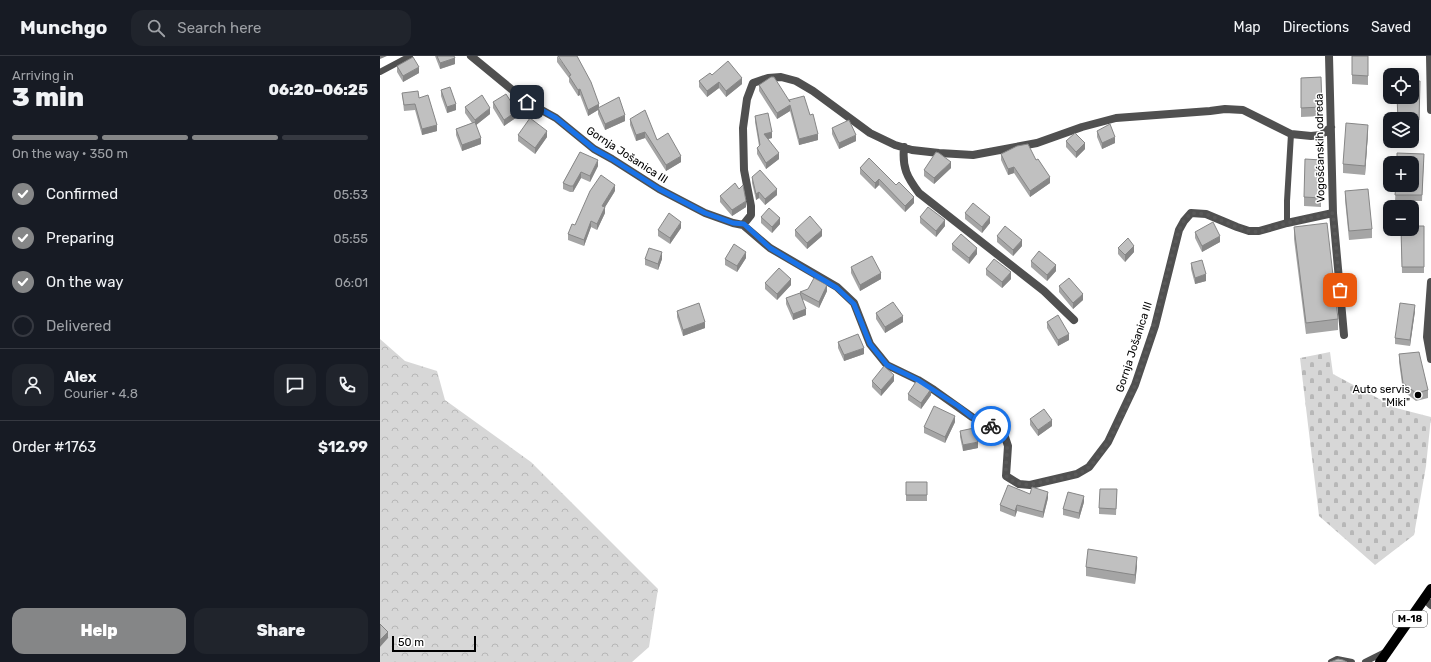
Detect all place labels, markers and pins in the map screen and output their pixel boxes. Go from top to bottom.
pin [510,85,544,119]
pin [1323,273,1357,307]
place label: Auto servis "Miki" [1352,383,1410,409]
marker: Auto servis "Miki" [1413,390,1423,400]

